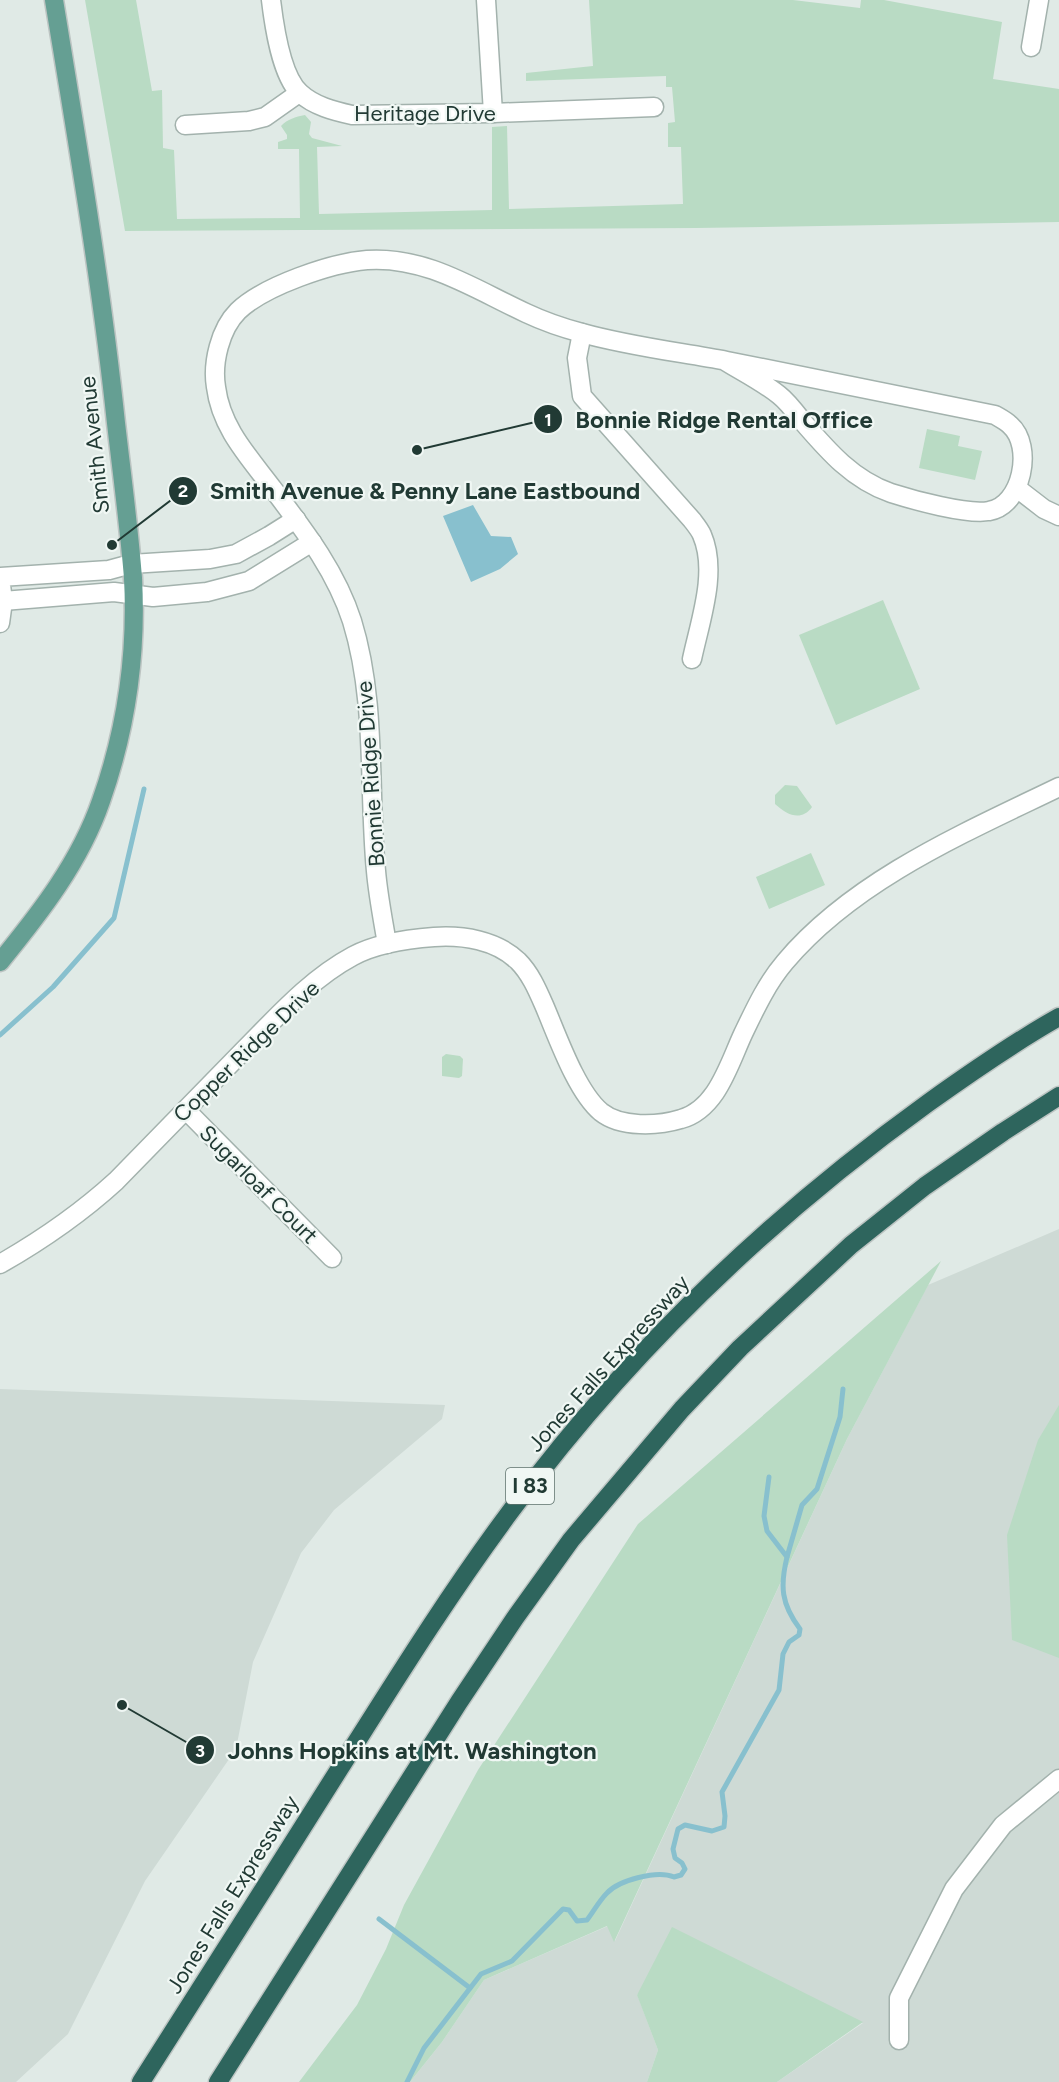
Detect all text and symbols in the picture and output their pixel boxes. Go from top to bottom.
street label: Heritage Drive [354,100,496,127]
street label: Smith Avenue [74,375,115,515]
callout: Bonnie Ridge Rental Office [533,398,884,440]
text: Bonnie Ridge Rental Office [575,405,873,434]
text: 1 [544,409,552,431]
callout: Smith Avenue & Penny Lane Eastbound [168,470,653,512]
text: Smith Avenue & Penny Lane Eastbound [210,476,640,505]
text: 2 [178,480,188,502]
street label: Bonnie Ridge Drive [351,680,390,868]
street label: Copper Ridge Drive [168,975,325,1128]
street label: Sugarloaf Court [194,1120,323,1249]
street label: Jones Falls Expressway [522,1269,695,1457]
road number: I 83 [506,1468,554,1504]
callout: Johns Hopkins at Mt. Washington [185,1729,609,1771]
text: Johns Hopkins at Mt. Washington [227,1736,597,1765]
text: 3 [195,1740,205,1762]
street label: Jones Falls Expressway [160,1790,305,1998]

